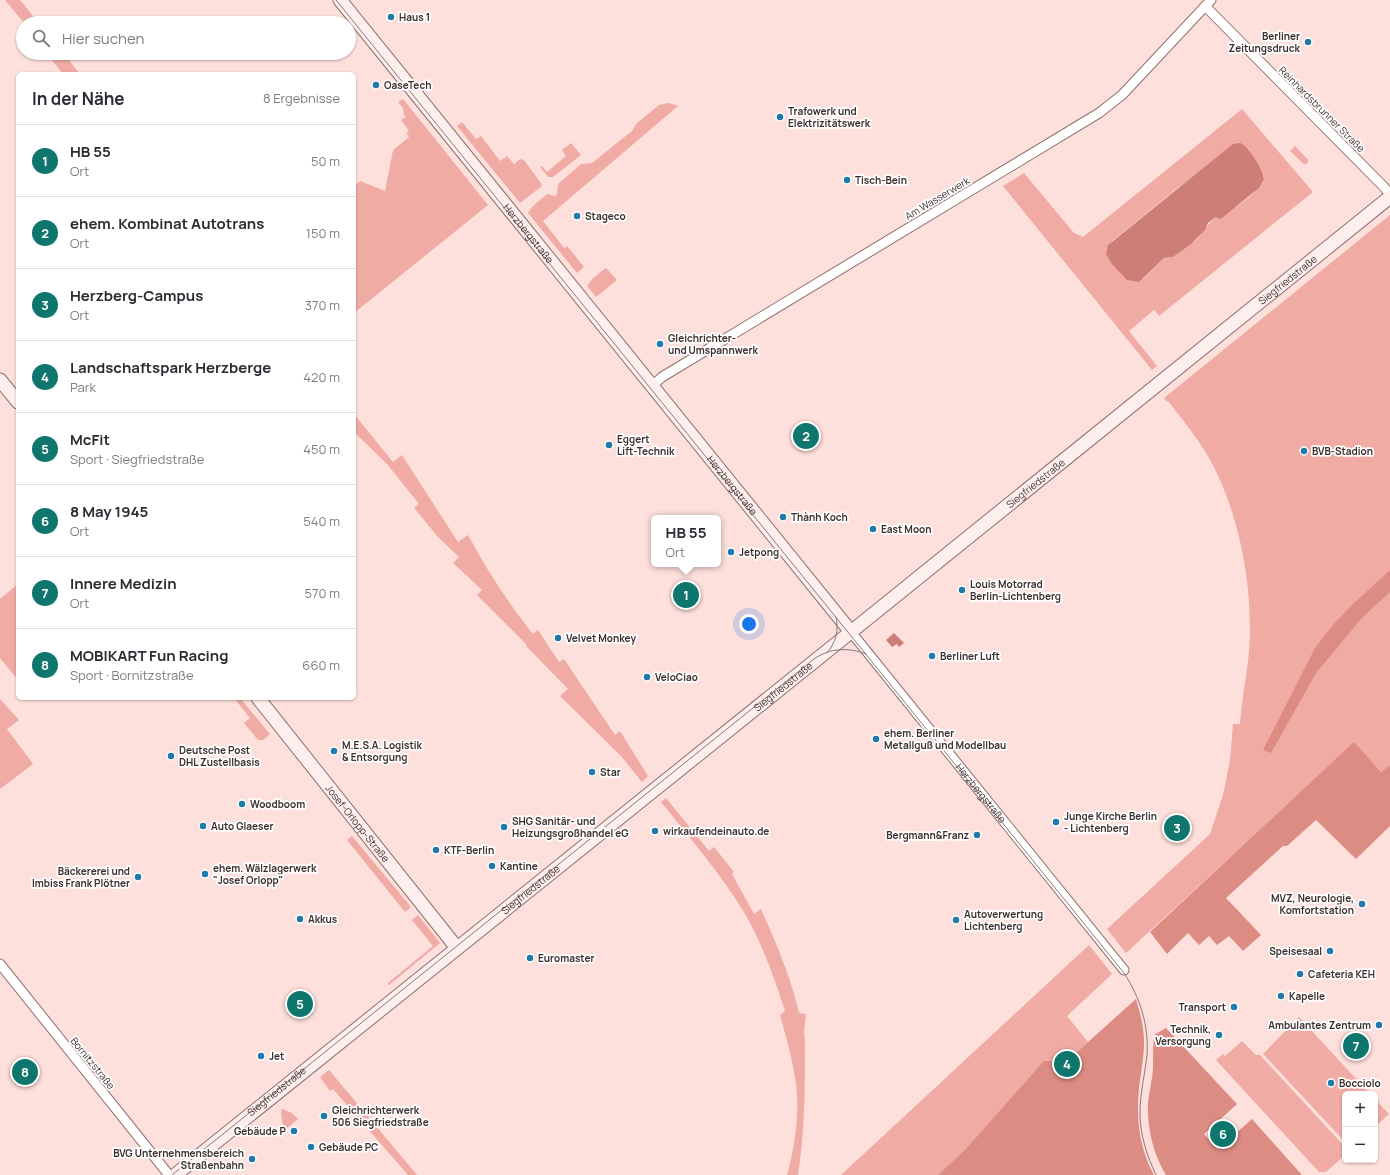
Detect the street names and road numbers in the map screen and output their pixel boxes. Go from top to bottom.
street label: Reinhardsbrunner Straße [1276,63,1368,155]
street label: Am Wasserwerk [902,173,973,223]
street label: Herzbergstraße [500,201,557,266]
street label: Siegfriedstraße [1255,252,1320,308]
street label: Herzbergstraße [704,453,761,518]
street label: Siegfriedstraße [1003,455,1068,511]
street label: Siegfriedstraße [751,658,815,714]
street label: Herzbergstraße [953,760,1009,826]
street label: Josef-Orlopp-Straße [322,781,393,865]
street label: Siegfriedstraße [498,861,563,917]
street label: Bornitzstraße [68,1034,118,1092]
street label: Siegfriedstraße [244,1063,309,1119]

